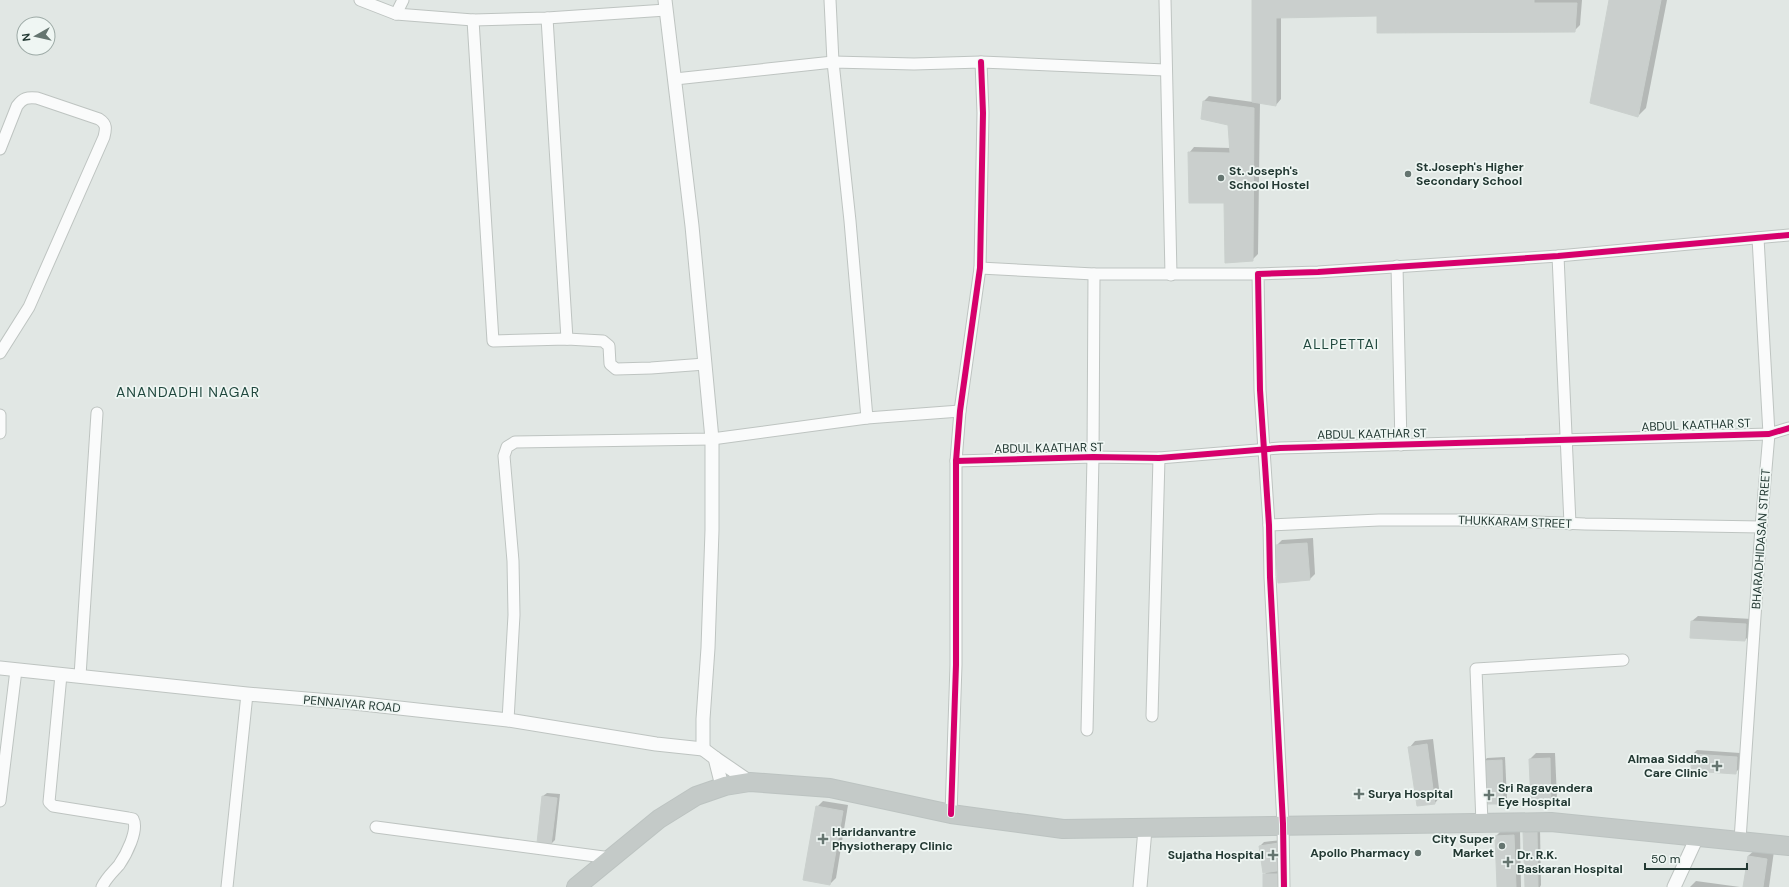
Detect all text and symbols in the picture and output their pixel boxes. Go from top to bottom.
north arrow [16,16,56,56]
text: N [19,32,34,42]
place label: St.Joseph's Higher Secondary School [1416,159,1524,189]
place label: St. Joseph's School Hostel [1229,163,1309,193]
marker: St.Joseph's Higher Secondary School [1403,169,1413,179]
marker: St. Joseph's School Hostel [1216,173,1226,183]
district label: ALLPETTAI [1303,335,1379,353]
district label: ANANDADHI NAGAR [116,383,260,401]
street label: ABDUL KAATHAR ST [1641,415,1751,435]
street label: ABDUL KAATHAR ST [1317,425,1427,443]
street label: ABDUL KAATHAR ST [994,439,1104,457]
street label: BHARADHIDASAN STREET [1748,468,1774,610]
street label: THUKKARAM STREET [1458,512,1573,532]
street label: PENNAIYAR ROAD [303,692,401,716]
place label: Almaa Siddha Care Clinic [1627,751,1708,781]
marker: Almaa Siddha Care Clinic [1711,760,1723,772]
place label: Sri Ragavendera Eye Hospital [1498,780,1593,810]
place label: Surya Hospital [1368,786,1453,802]
marker: Surya Hospital [1353,788,1365,800]
marker: Sri Ragavendera Eye Hospital [1483,789,1495,801]
place label: Haridanvantre Physiotherapy Clinic [832,824,953,854]
place label: City Super Market [1432,831,1494,861]
marker: Haridanvantre Physiotherapy Clinic [817,833,829,845]
marker: City Super Market [1497,841,1507,851]
place label: Apollo Pharmacy [1310,845,1411,861]
scale bar [1645,845,1747,871]
place label: Sujatha Hospital [1168,847,1264,863]
place label: Dr. R.K. Baskaran Hospital [1517,847,1623,877]
marker: Apollo Pharmacy [1413,848,1423,858]
marker: Sujatha Hospital [1267,849,1279,861]
text: 50 m [1651,851,1680,867]
marker: Dr. R.K. Baskaran Hospital [1502,856,1514,868]

